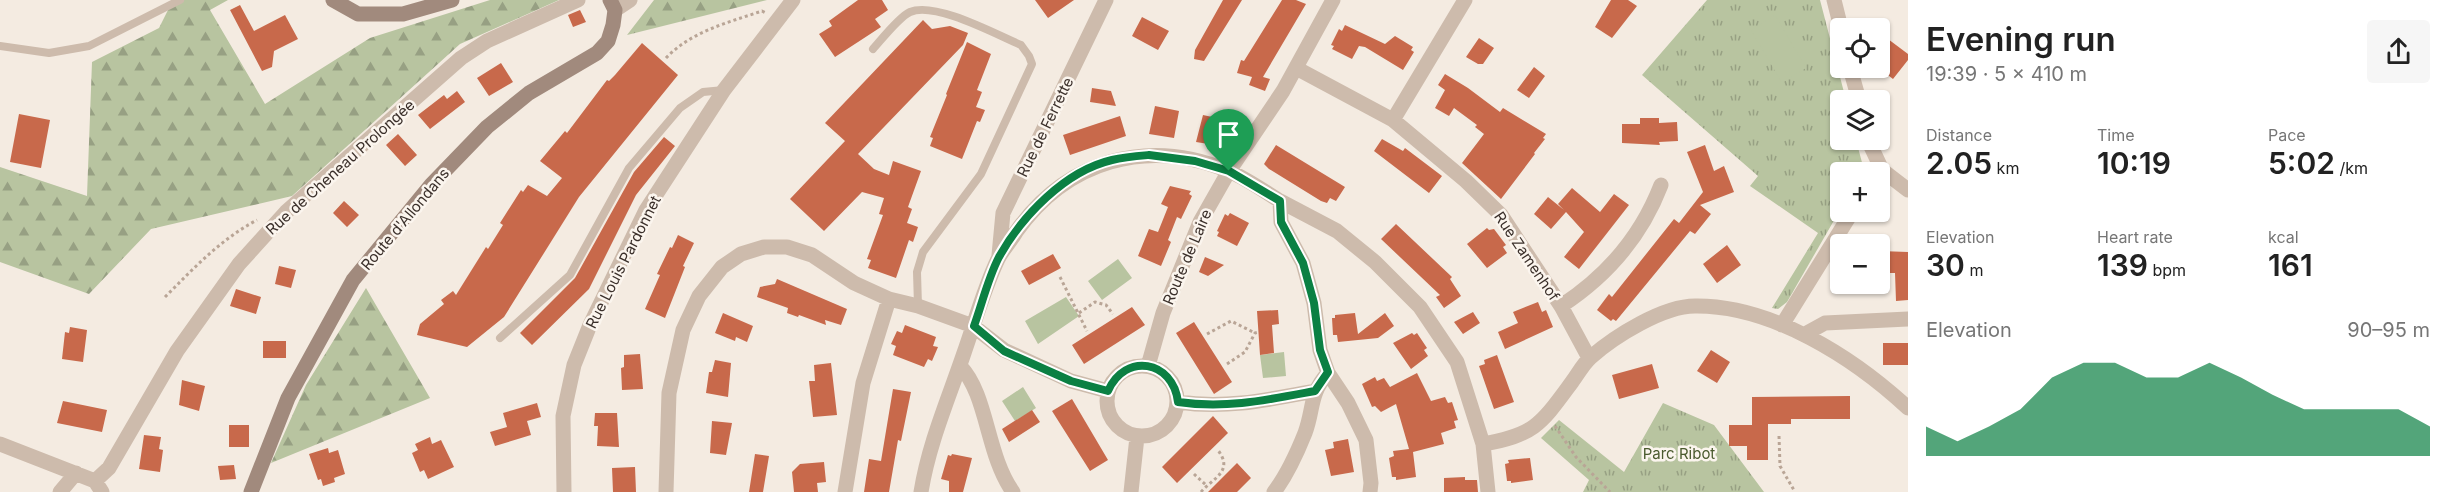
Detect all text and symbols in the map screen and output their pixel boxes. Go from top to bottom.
map controls [1830,18,1890,294]
button: locate [1830,18,1890,78]
text: Evening run [1926,19,2116,59]
button: share [2367,20,2430,83]
text: 19:39 · 5 × 410 m [1926,62,2087,86]
street label: Rue de Ferrette [1013,74,1077,180]
button: layers [1830,90,1890,150]
street label: Rue de Cheneau Prolongée [262,95,418,239]
pin [1203,109,1254,171]
icon: arrive [1212,118,1245,151]
text: Distance [1926,125,1992,145]
text: Time [2097,125,2135,145]
text: Pace [2268,125,2306,145]
text: 2.05 [1926,145,1992,181]
text: 10:19 [2097,145,2171,181]
text: 5:02 [2268,145,2335,181]
text: km [1992,158,2019,178]
text: /km [2335,158,2368,178]
button: + [1830,162,1890,222]
street label: Route d'Allondans [357,164,453,274]
street label: Rue Louis Pardonnet [581,192,665,332]
street label: Route de Laire [1158,206,1216,308]
street label: Rue Zamenhof [1490,208,1564,305]
text: Elevation [1926,227,1995,247]
text: Heart rate [2097,227,2173,247]
text: kcal [2268,227,2299,247]
button: − [1830,234,1890,294]
text: 30 [1926,247,1965,283]
text: 139 [2097,247,2148,283]
text: 161 [2268,247,2313,283]
text: m [1965,260,1983,280]
text: bpm [2148,260,2186,280]
text: Elevation [1926,318,2012,342]
text: 90–95 m [2347,318,2430,342]
park label: Parc Ribot [1643,444,1715,463]

